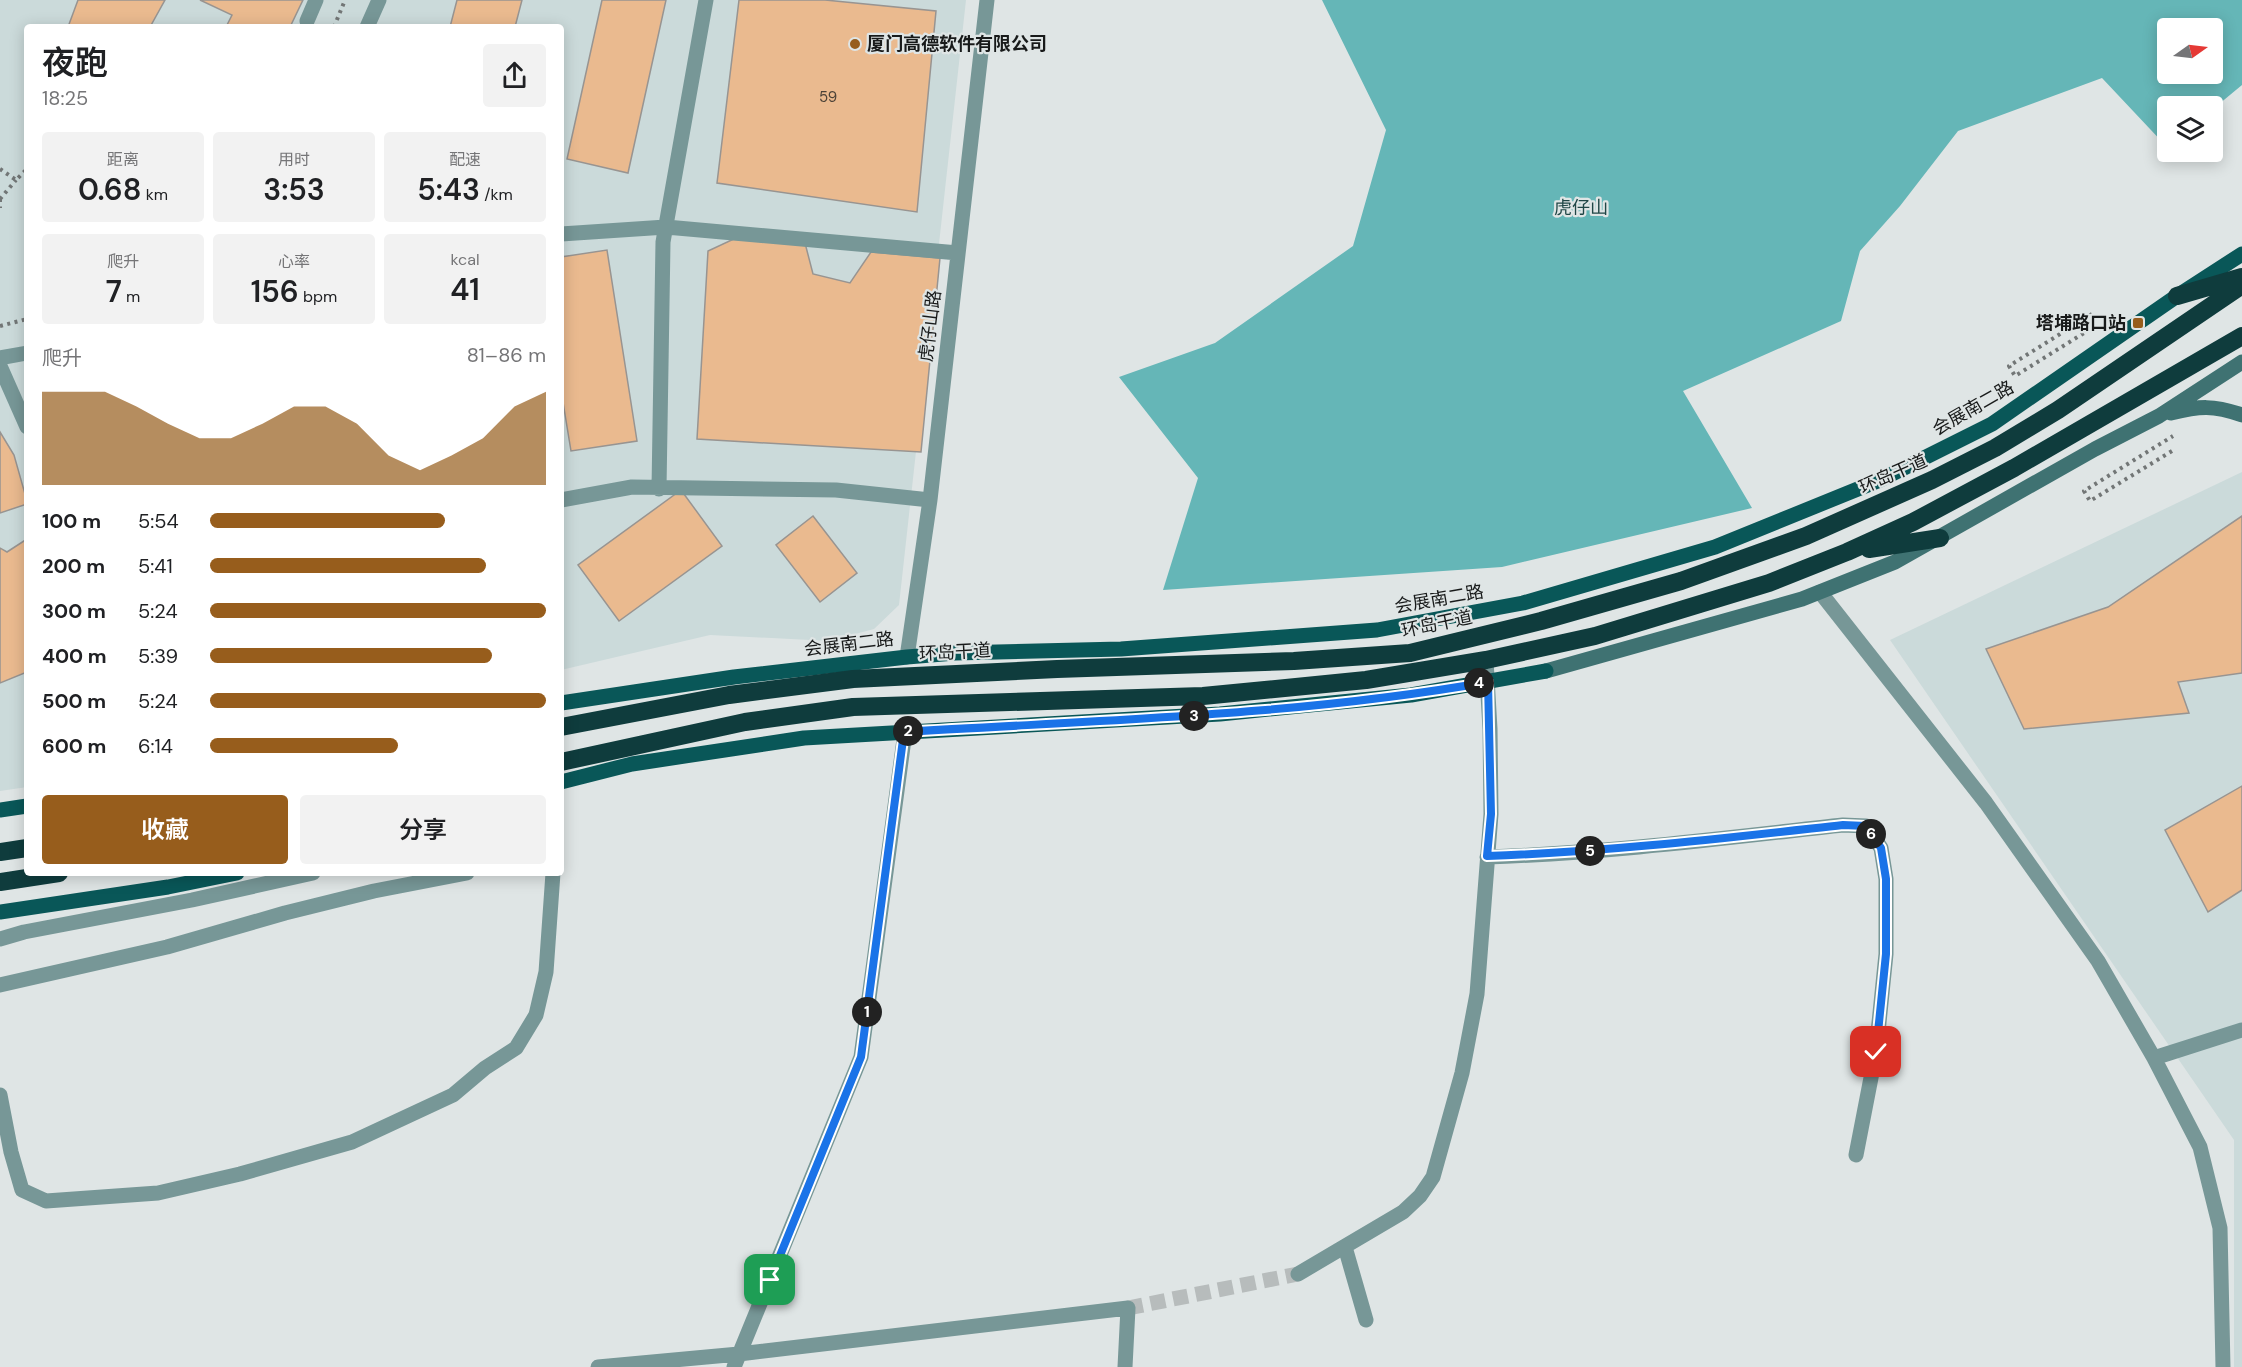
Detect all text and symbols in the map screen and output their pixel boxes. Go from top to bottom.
north arrow [2157,18,2223,84]
map controls [2157,18,2223,162]
place label: 厦门高德软件有限公司 [867,32,1047,56]
marker: 厦门高德软件有限公司 [848,37,862,51]
text: 夜跑 [42,41,108,84]
button: share [483,44,546,107]
text: 18:25 [42,85,88,111]
house number: 59 [819,87,837,107]
button: layers [2157,96,2223,162]
text: 距离 [107,149,139,170]
text: 用时 [278,149,310,170]
text: 配速 [449,149,481,170]
text: 0.68 [78,170,142,209]
text: 3:53 [263,170,325,209]
text: 5:43 [417,170,480,209]
text: km [142,184,168,205]
text: /km [480,184,513,205]
park label: 虎仔山 [1554,196,1608,220]
text: kcal [451,249,479,270]
text: 爬升 [107,251,139,272]
text: 心率 [278,251,310,272]
text: 41 [450,270,480,309]
text: 7 [106,272,122,311]
text: 156 [251,272,299,311]
text: m [122,286,140,307]
text: bpm [299,286,337,307]
street label: 虎仔山路 [914,289,946,363]
place label: 塔埔路口站 [2036,311,2126,335]
marker: 塔埔路口站 [2131,316,2145,330]
text: 81–86 m [467,342,546,368]
text: 爬升 [42,345,82,371]
street label: 会展南二路 [1928,375,2018,441]
street label: 环岛干道 [1855,448,1931,500]
text: 100 m [42,508,101,534]
text: 5:54 [138,508,179,534]
text: 200 m [42,553,105,579]
text: 5:41 [138,553,173,579]
street label: 会展南二路 [1393,579,1485,619]
text: 300 m [42,598,106,624]
text: 5:24 [138,598,178,624]
street label: 环岛干道 [1399,605,1475,643]
street label: 会展南二路 [803,627,895,661]
street label: 环岛干道 [918,638,992,666]
text: 400 m [42,643,107,669]
text: 5:39 [138,643,178,669]
pin: 4 [1464,668,1494,698]
text: 4 [1474,672,1484,693]
text: 500 m [42,688,106,714]
text: 5:24 [138,688,178,714]
pin: 3 [1179,701,1209,731]
text: 3 [1189,705,1199,726]
pin: 2 [893,716,923,746]
text: 2 [903,720,913,741]
text: 600 m [42,733,106,759]
text: 6:14 [138,733,173,759]
button: 收藏 [42,795,288,864]
button: 分享 [300,795,546,864]
pin: 6 [1856,819,1886,849]
text: 6 [1866,823,1876,844]
pin: 5 [1575,836,1605,866]
text: 5 [1585,840,1595,861]
pin: 1 [852,997,882,1027]
text: 1 [864,1001,870,1022]
pin [1850,1026,1901,1077]
icon: check [1859,1035,1892,1068]
pin [744,1254,795,1305]
icon: arrive [753,1263,786,1296]

